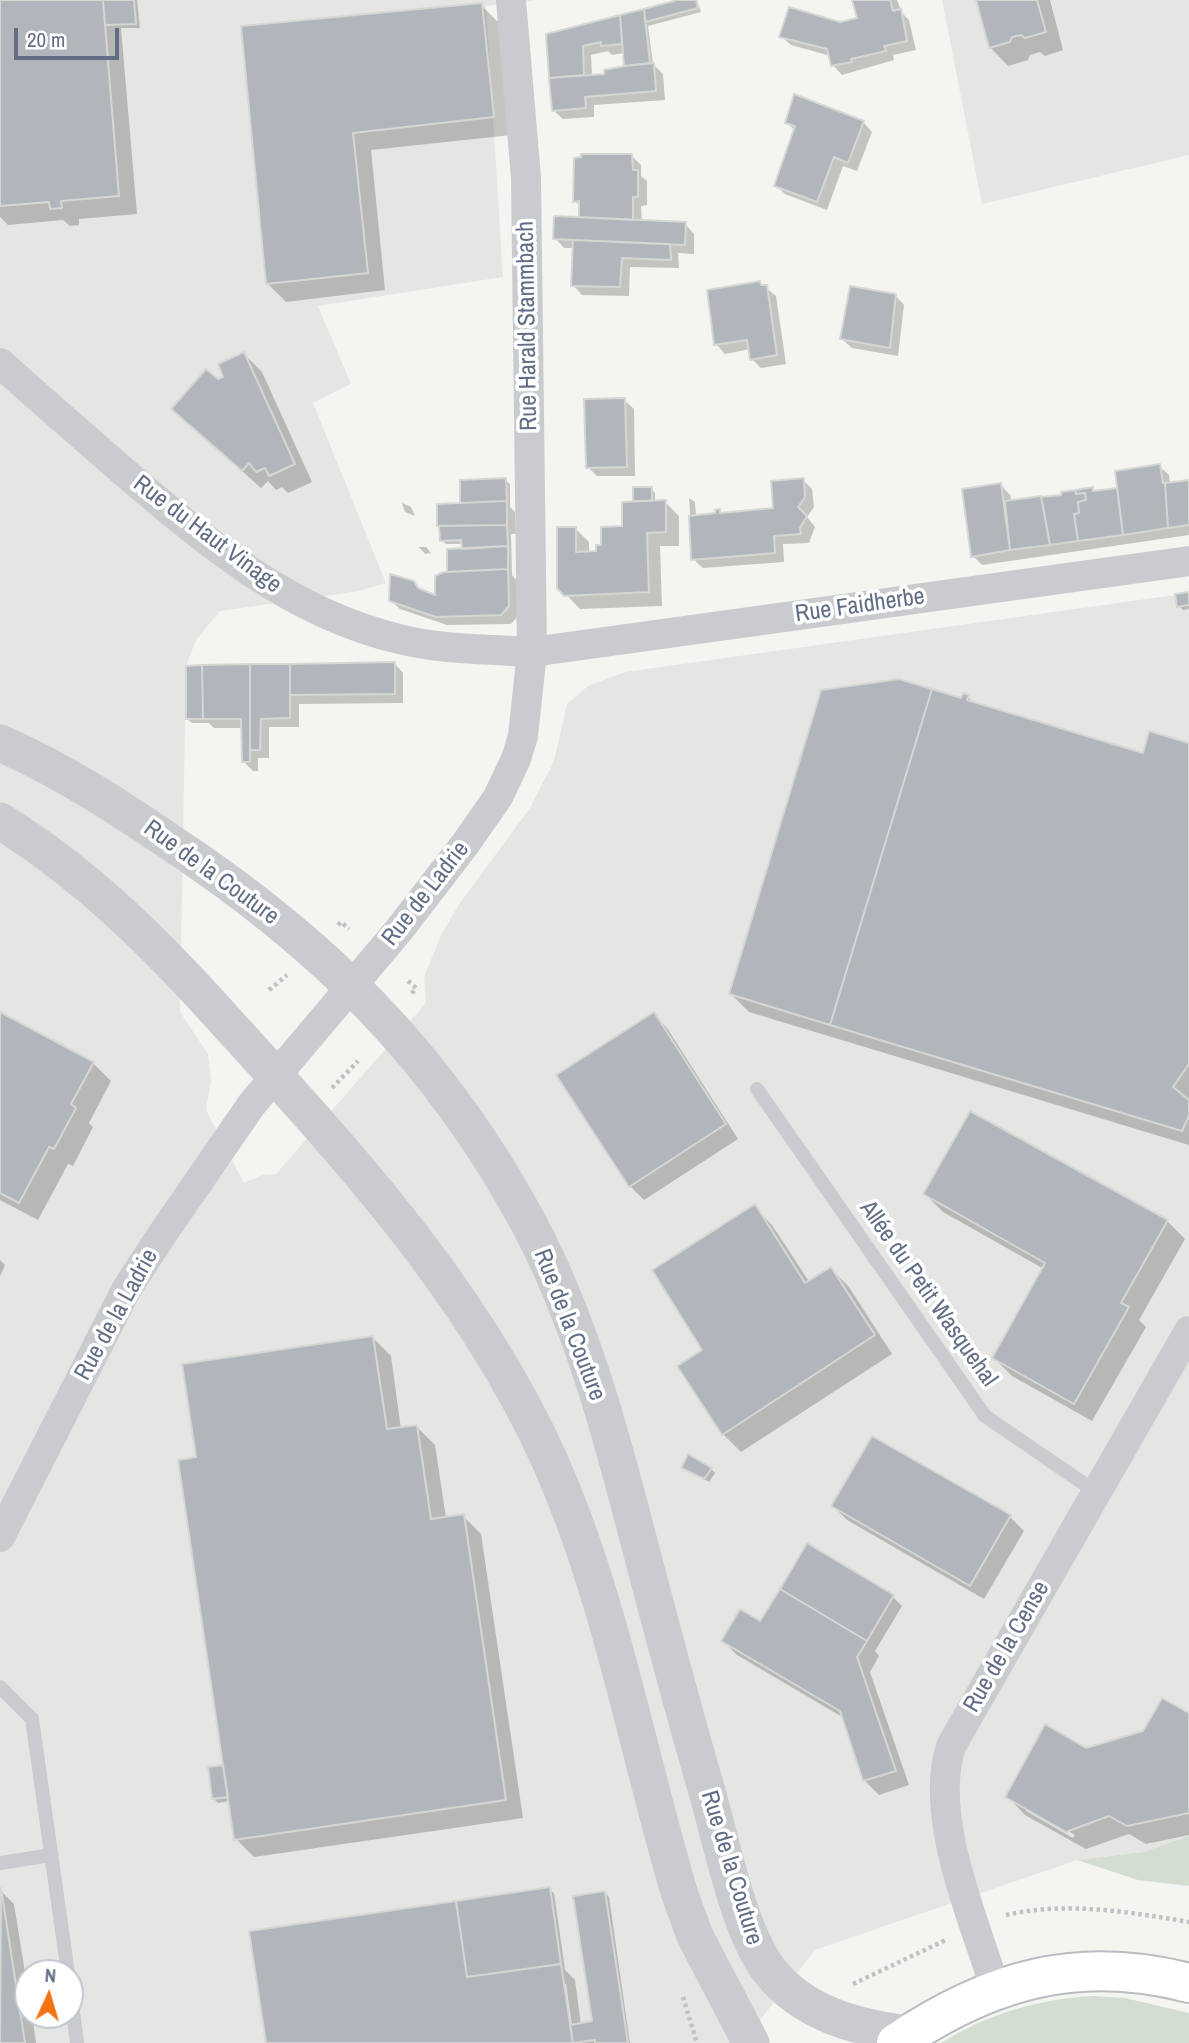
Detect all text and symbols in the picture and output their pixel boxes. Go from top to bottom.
scale bar [18,14,122,58]
text: 20 m [27,25,65,54]
street label: Rue Harald Stammbach [512,221,544,431]
street label: Rue du Haut Vinage [127,470,287,600]
street label: Rue Faidherbe [793,583,927,629]
street label: Rue de la Couture [138,814,284,932]
street label: Rue de Ladrie [376,836,476,952]
street label: Allée du Petit Wasquehal [853,1196,1003,1392]
street label: Rue de la Ladrie [69,1244,165,1386]
street label: Rue de la Couture [527,1245,611,1405]
street label: Rue de la Cense [958,1576,1056,1718]
street label: Rue de la Couture [694,1787,768,1949]
north arrow [14,1959,84,2029]
text: N [44,1962,57,1988]

